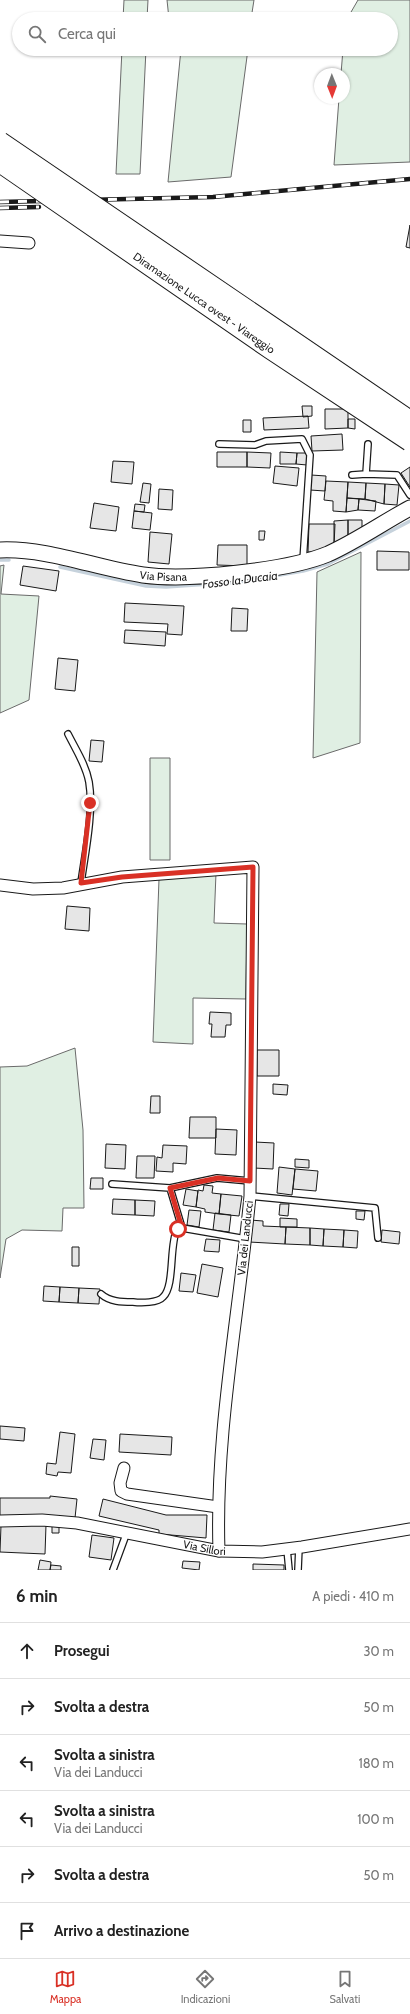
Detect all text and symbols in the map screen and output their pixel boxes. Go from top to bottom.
search box [12,12,398,56]
icon: search [26,23,48,45]
text: Cerca qui [58,25,116,43]
north arrow [314,68,350,104]
street label: Diramazione Lucca ovest - Viareggio [131,249,278,357]
water label: Fosso la Ducaia [201,567,278,592]
street label: Via Pisana [139,568,188,584]
route end [81,794,99,812]
street label: Via dei Landucci [234,1200,256,1276]
route start [169,1220,187,1238]
street label: Via Sillori [182,1537,226,1558]
text: 6 min [16,1586,58,1606]
text: A piedi · 410 m [312,1588,394,1604]
icon: ahead [16,1640,38,1662]
text: Prosegui [54,1642,110,1660]
text: 30 m [364,1643,394,1659]
icon: right [16,1696,38,1718]
text: Svolta a destra [54,1698,149,1716]
text: 50 m [364,1699,394,1715]
text: Svolta a sinistra [54,1746,155,1764]
icon: left [16,1752,38,1774]
text: 180 m [358,1755,394,1771]
text: Via dei Landucci [54,1764,143,1780]
text: Svolta a sinistra [54,1802,155,1820]
icon: left [16,1808,38,1830]
text: 100 m [357,1811,394,1827]
text: Via dei Landucci [54,1820,143,1836]
icon: right [16,1864,38,1886]
text: Svolta a destra [54,1866,149,1884]
text: 50 m [364,1867,394,1883]
icon: arrive [16,1920,38,1942]
text: Arrivo a destinazione [54,1922,189,1940]
tab: Mappa [50,1968,81,2006]
tab: Indicazioni [181,1968,230,2006]
tab: Salvati [330,1968,360,2006]

